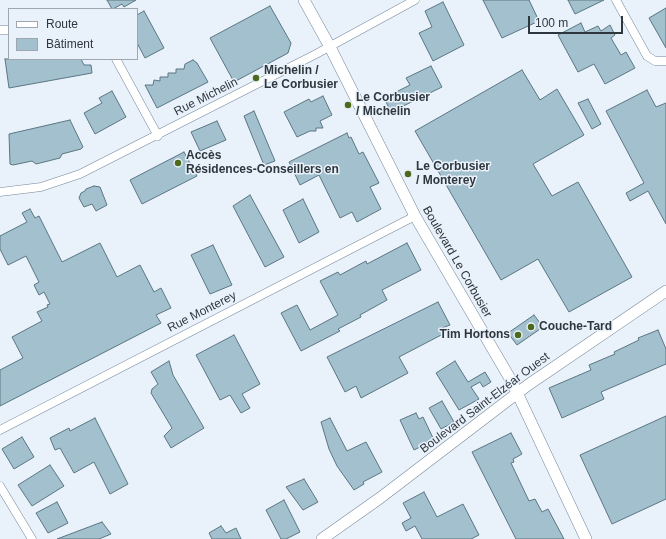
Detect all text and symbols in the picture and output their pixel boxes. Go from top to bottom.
legend [8,8,138,60]
scale bar [530,8,625,34]
text: 100 m [535,16,568,30]
text: Route [46,17,78,31]
text: Bâtiment [46,37,93,51]
place label: Michelin / Le Corbusier [264,64,338,92]
marker: Michelin / Le Corbusier [251,73,261,83]
street label: Rue Michelin [172,75,240,119]
place label: Le Corbusier / Michelin [356,91,430,119]
marker: Le Corbusier / Michelin [343,100,353,110]
place label: Accès Résidences-Conseillers en [186,149,339,177]
marker: Accès Résidences-Conseillers en [173,158,183,168]
place label: Le Corbusier / Monterey [416,160,490,188]
marker: Le Corbusier / Monterey [403,169,413,179]
street label: Boulevard Le Corbusier [419,204,495,320]
street label: Rue Monterey [165,288,239,336]
place label: Couche-Tard [539,320,612,334]
marker: Couche-Tard [526,322,536,332]
place label: Tim Hortons [440,328,510,342]
marker: Tim Hortons [513,330,523,340]
street label: Boulevard Saint-Elzéar Ouest [418,350,552,456]

